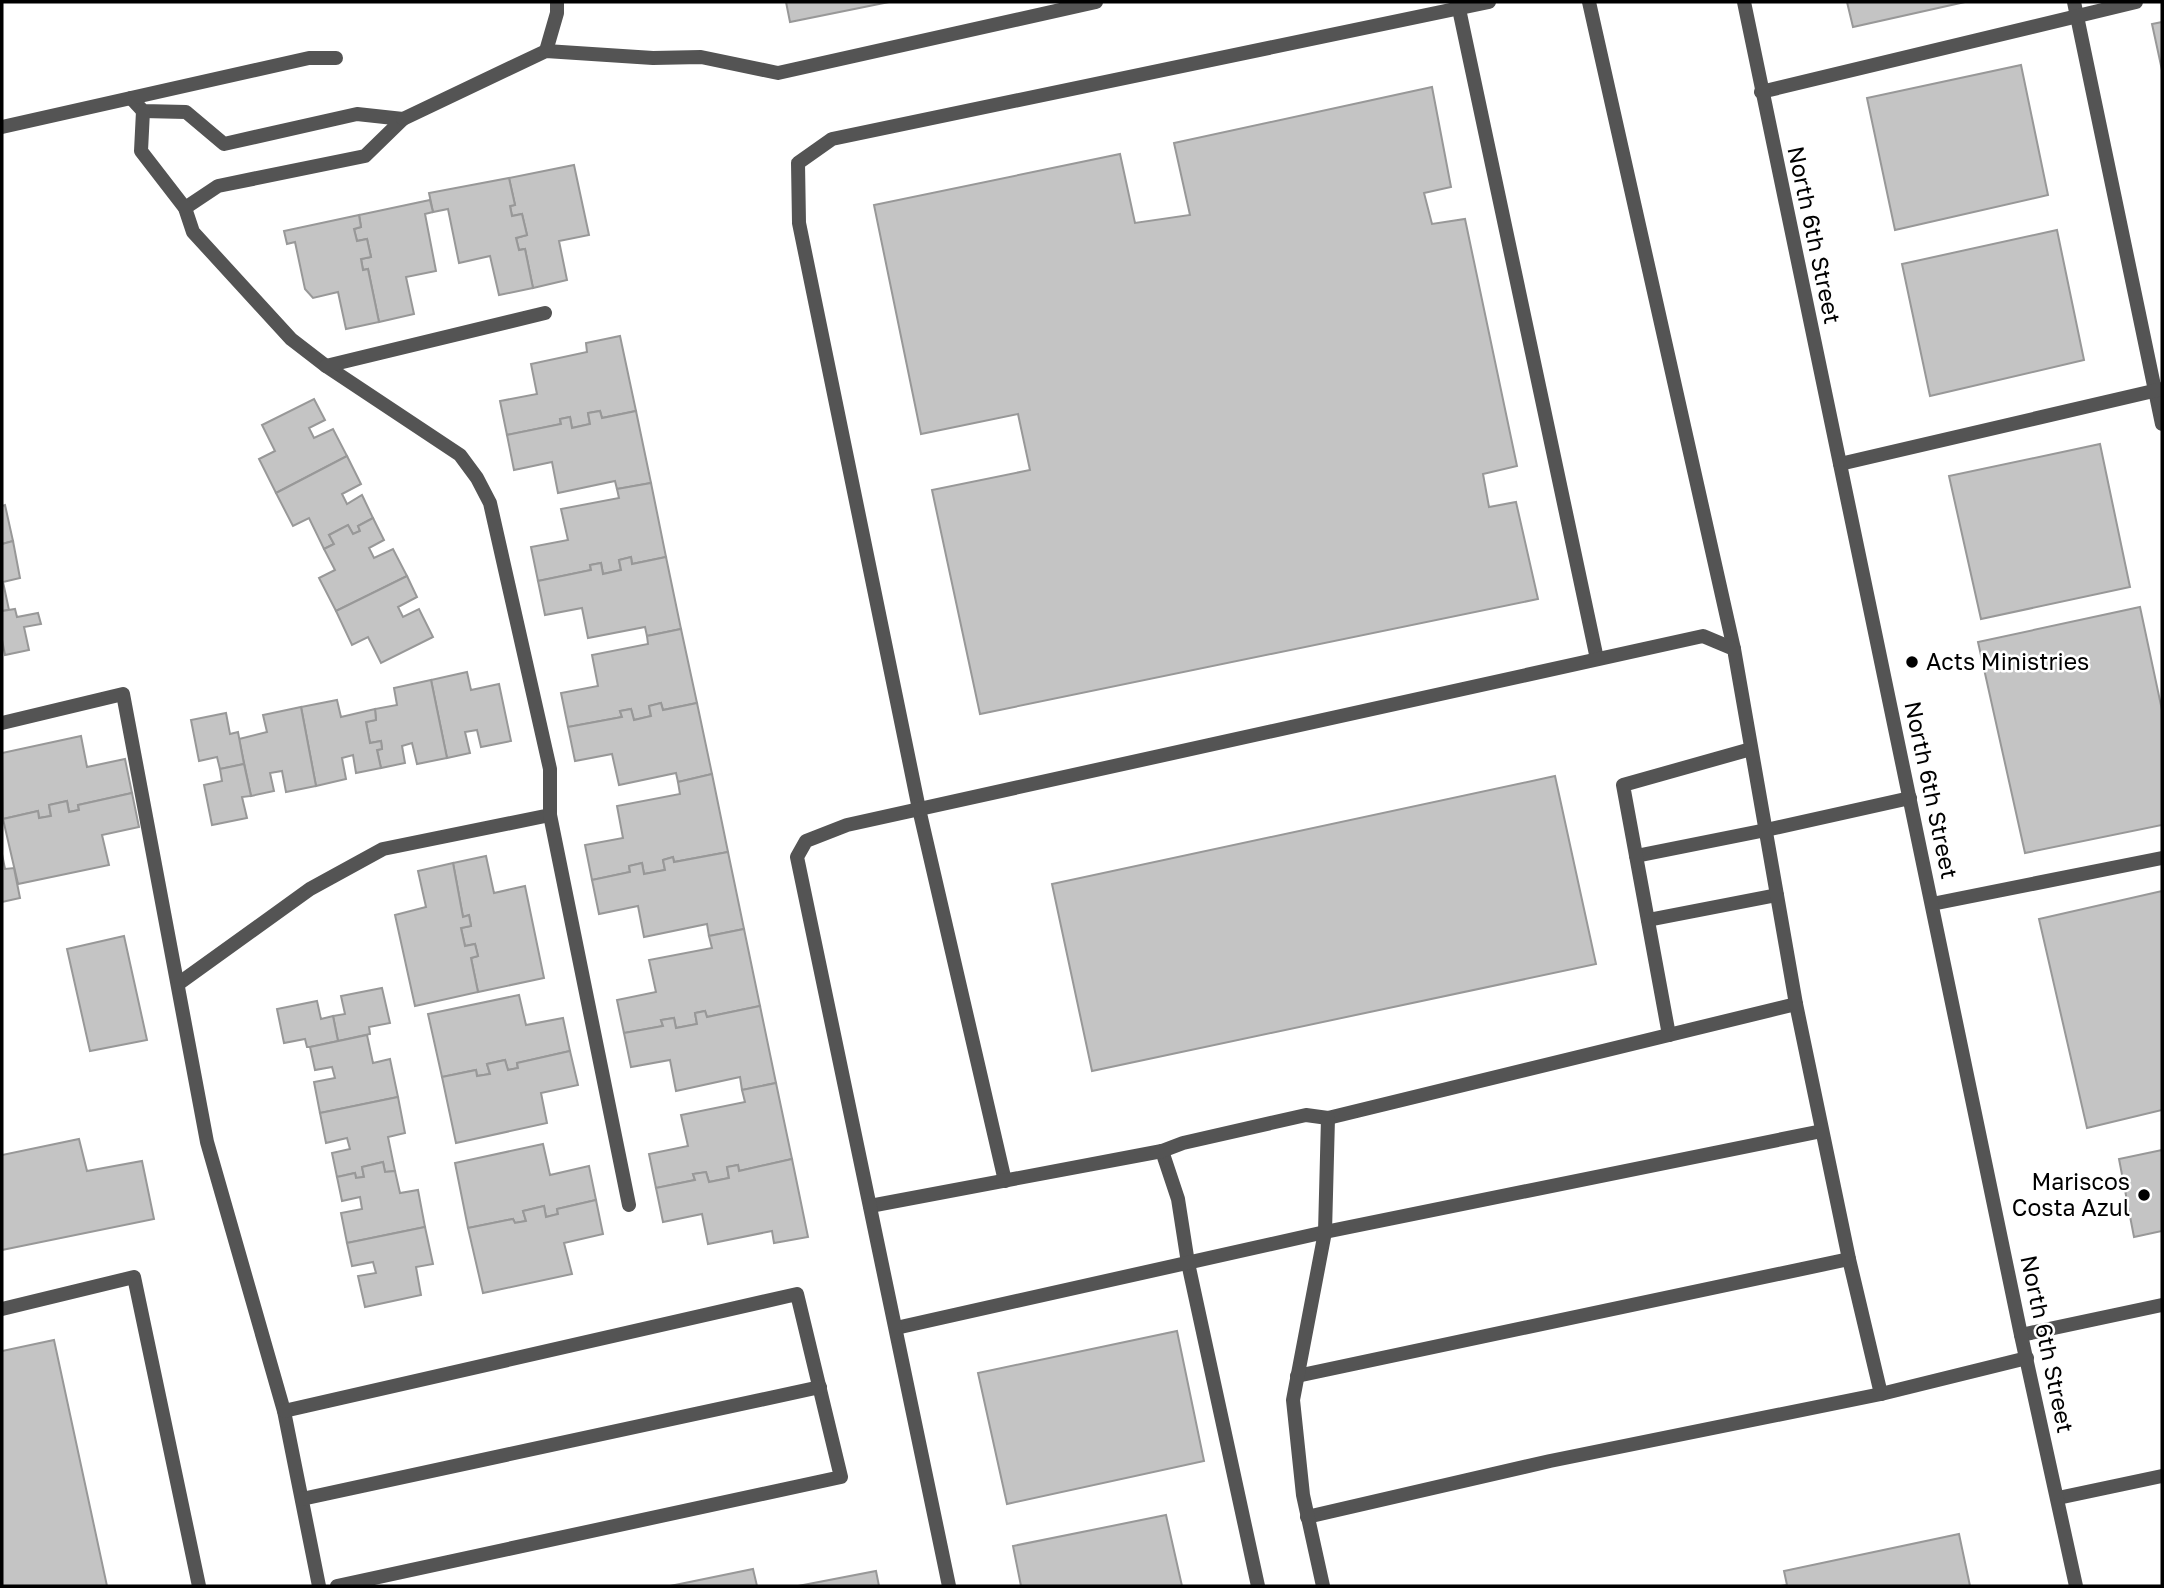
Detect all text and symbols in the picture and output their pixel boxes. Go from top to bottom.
street label: North 6th Street [1782,143,1847,326]
place label: Acts Ministries [1926,647,2089,675]
marker: Acts Ministries [1904,654,1920,670]
street label: North 6th Street [1899,698,1964,881]
place label: Mariscos Costa Azul [2012,1167,2130,1221]
marker: Mariscos Costa Azul [2136,1187,2152,1203]
street label: North 6th Street [2015,1252,2080,1435]

